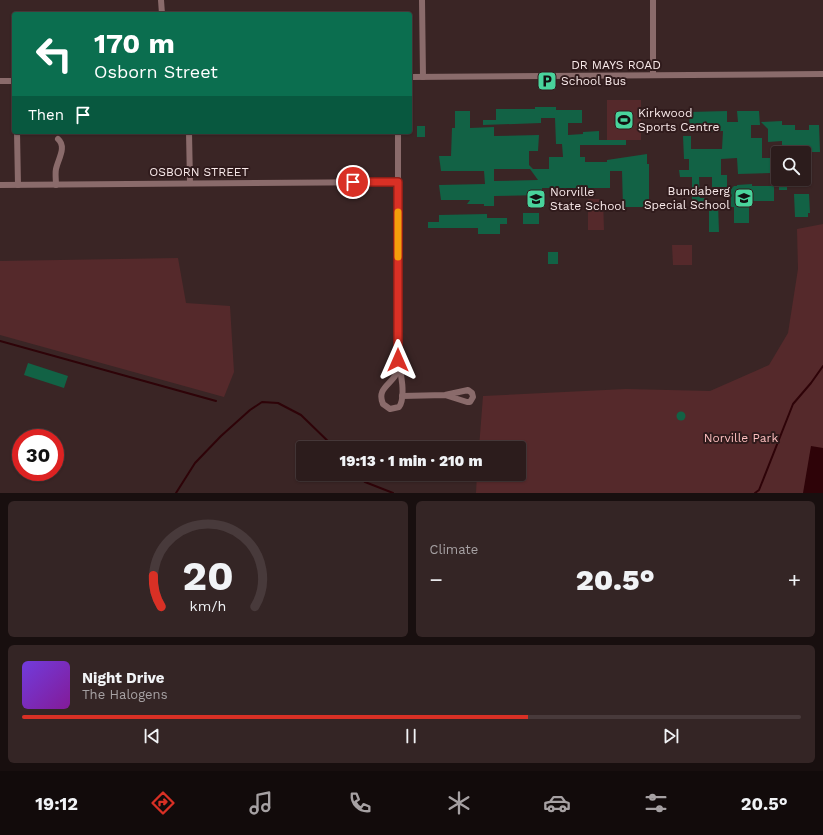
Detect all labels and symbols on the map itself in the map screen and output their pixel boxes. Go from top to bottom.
street label: DR MAYS ROAD [571,58,661,72]
parking icon: School Bus [536,70,558,92]
place label: School Bus [561,74,626,88]
place label: Kirkwood Sports Centre [638,106,720,134]
sports icon: Kirkwood Sports Centre [613,109,635,131]
street label: OSBORN STREET [149,165,249,179]
pin [336,165,370,199]
place label: Bundaberg Special School [644,184,731,212]
place label: Norville State School [550,185,626,213]
school or university icon: Bundaberg Special School [733,187,755,209]
school or university icon: Norville State School [525,188,547,210]
position arrow [377,339,419,381]
speed limit sign: 30 [12,429,64,481]
park label: Norville Park [704,431,778,445]

